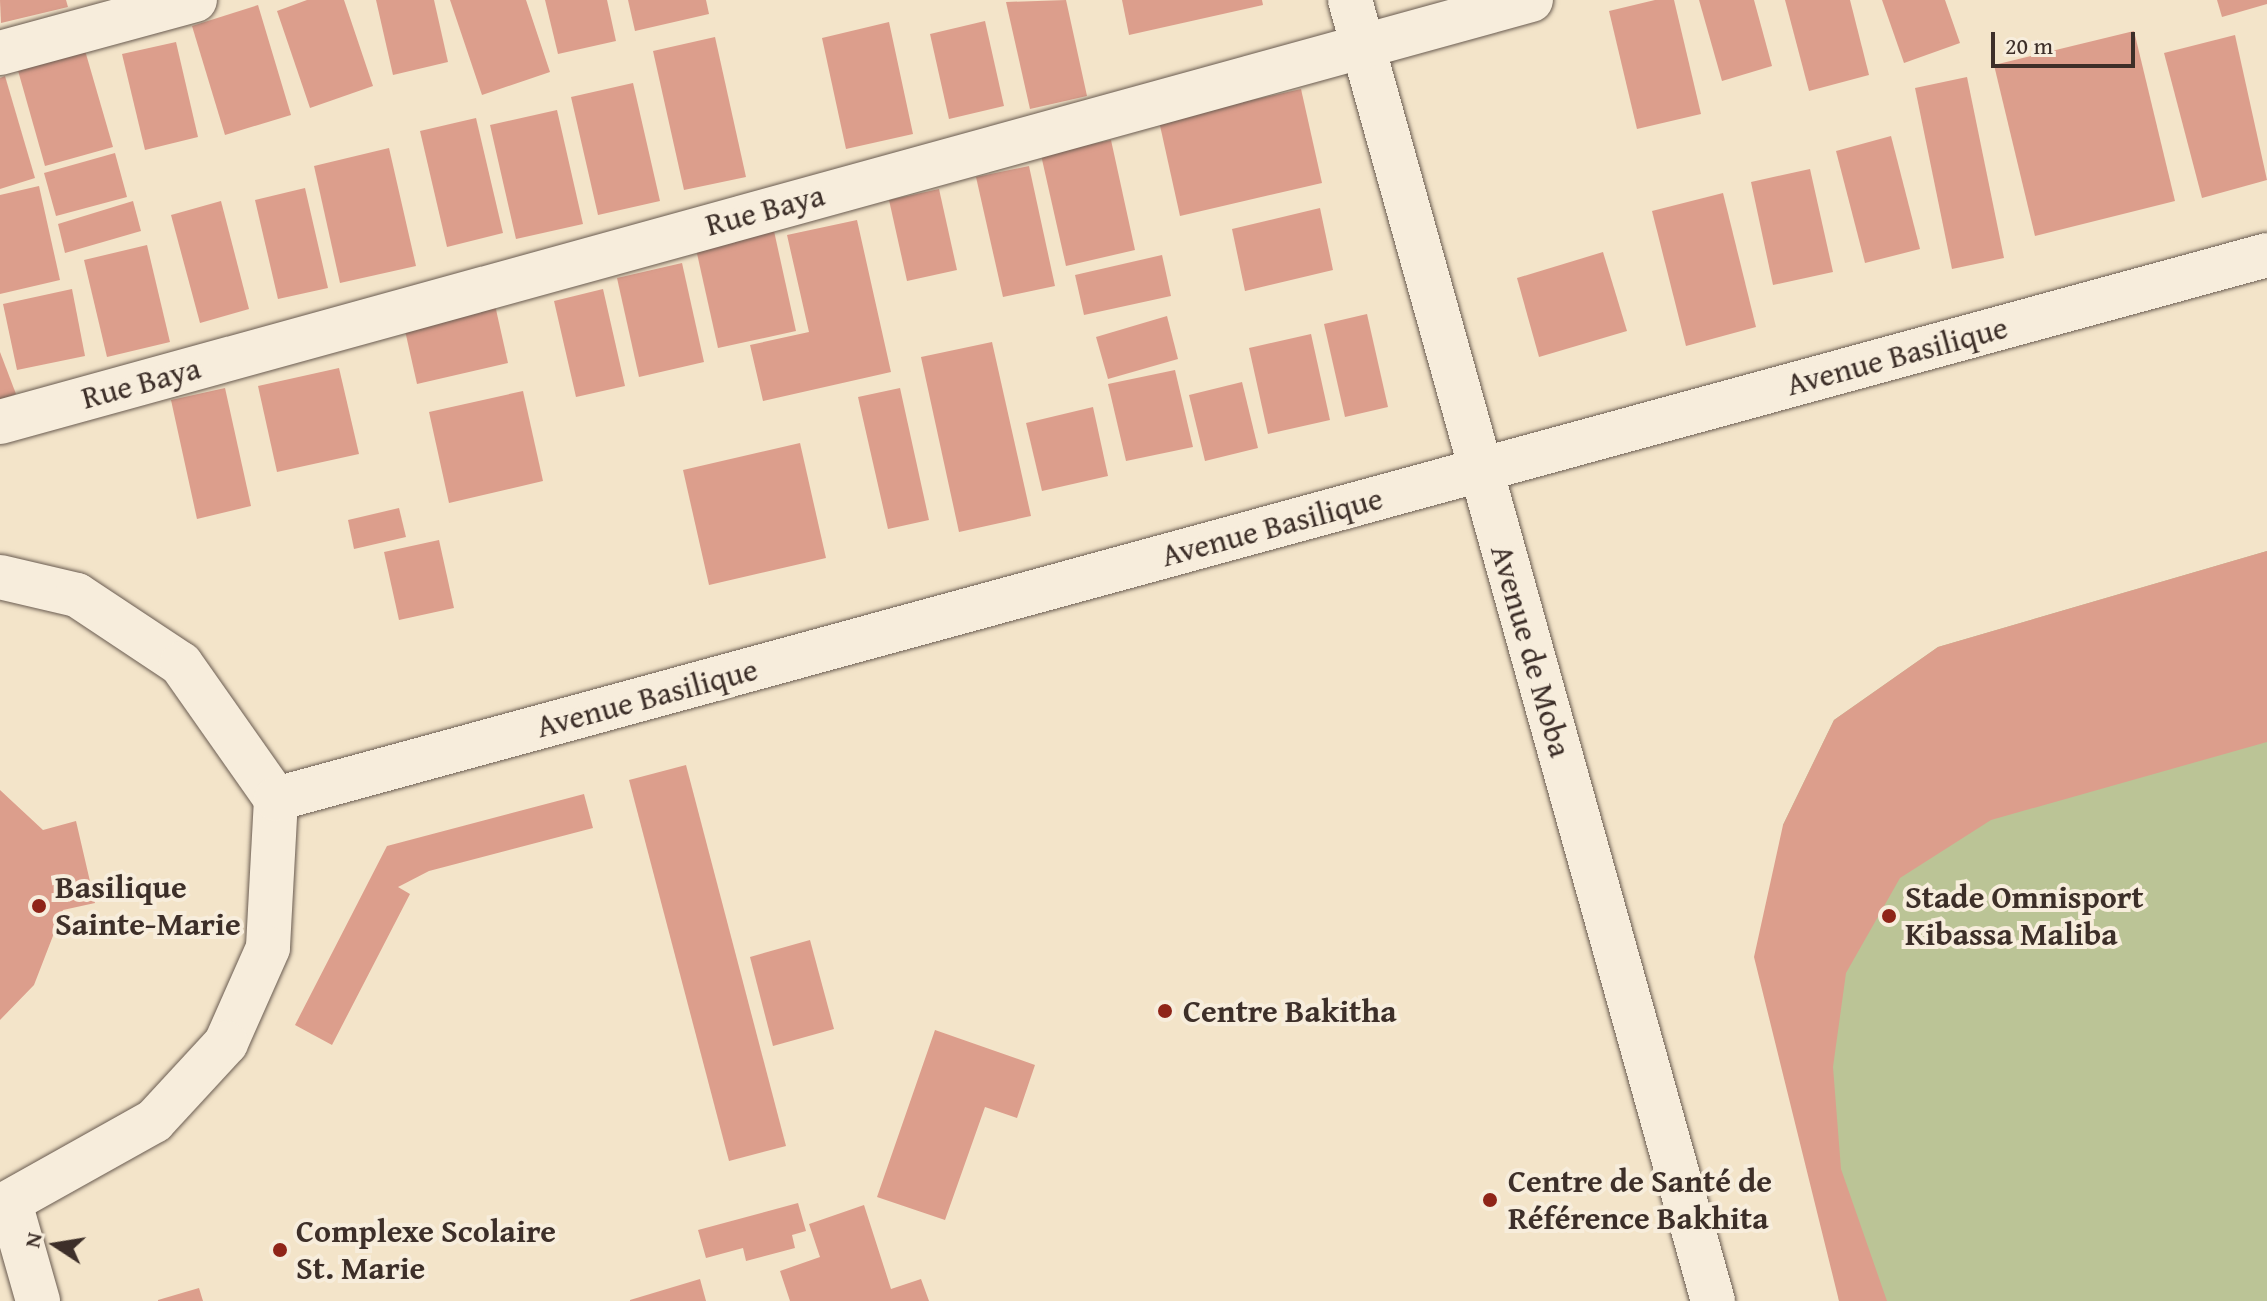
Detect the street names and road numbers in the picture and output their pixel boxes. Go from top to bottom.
street label: Rue Baya [701,176,829,244]
street label: Avenue Basilique [1782,308,2012,404]
street label: Rue Baya [77,349,205,417]
street label: Avenue Basilique [1157,479,1387,575]
street label: Avenue de Moba [1482,541,1580,761]
street label: Avenue Basilique [532,650,762,746]

